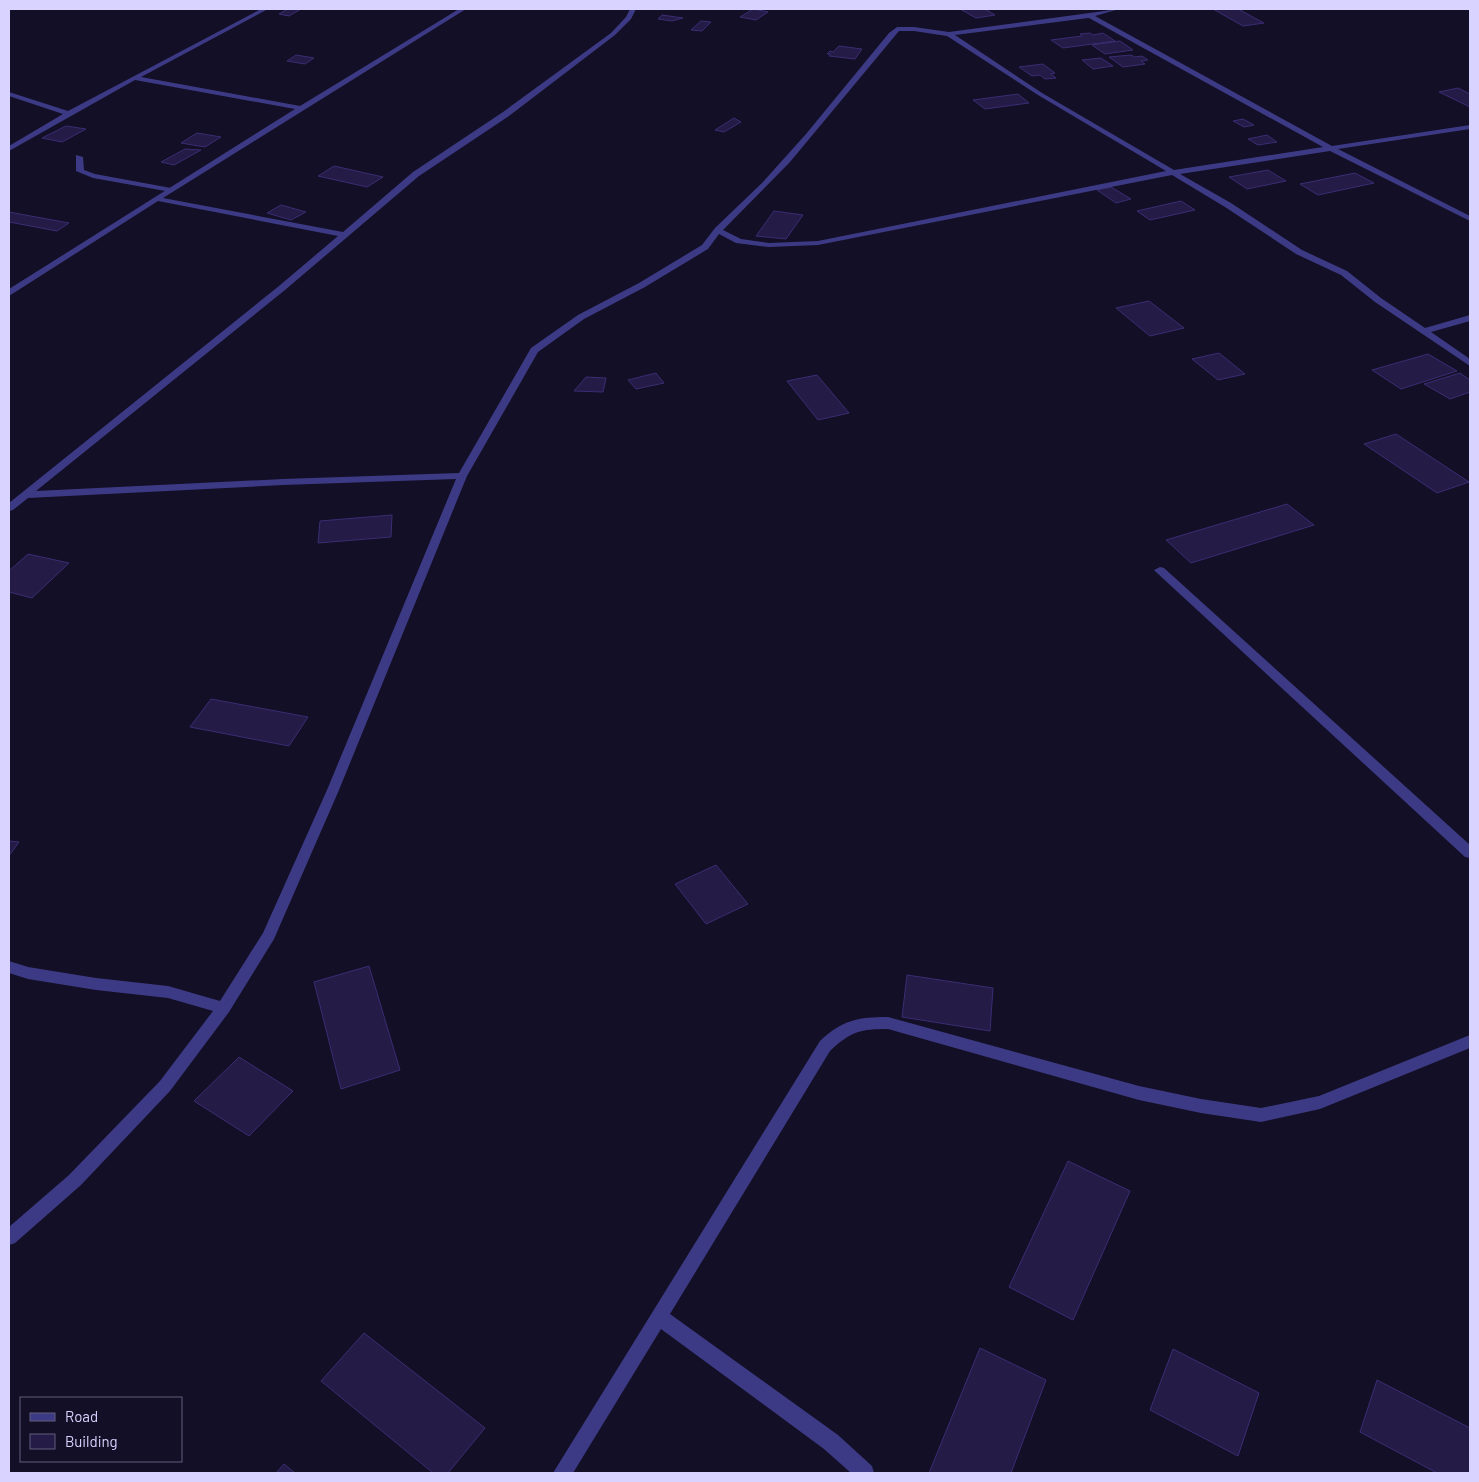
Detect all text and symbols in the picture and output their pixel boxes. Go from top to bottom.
legend [20,1397,182,1462]
text: Road [65,1407,98,1425]
text: Building [65,1432,118,1450]

